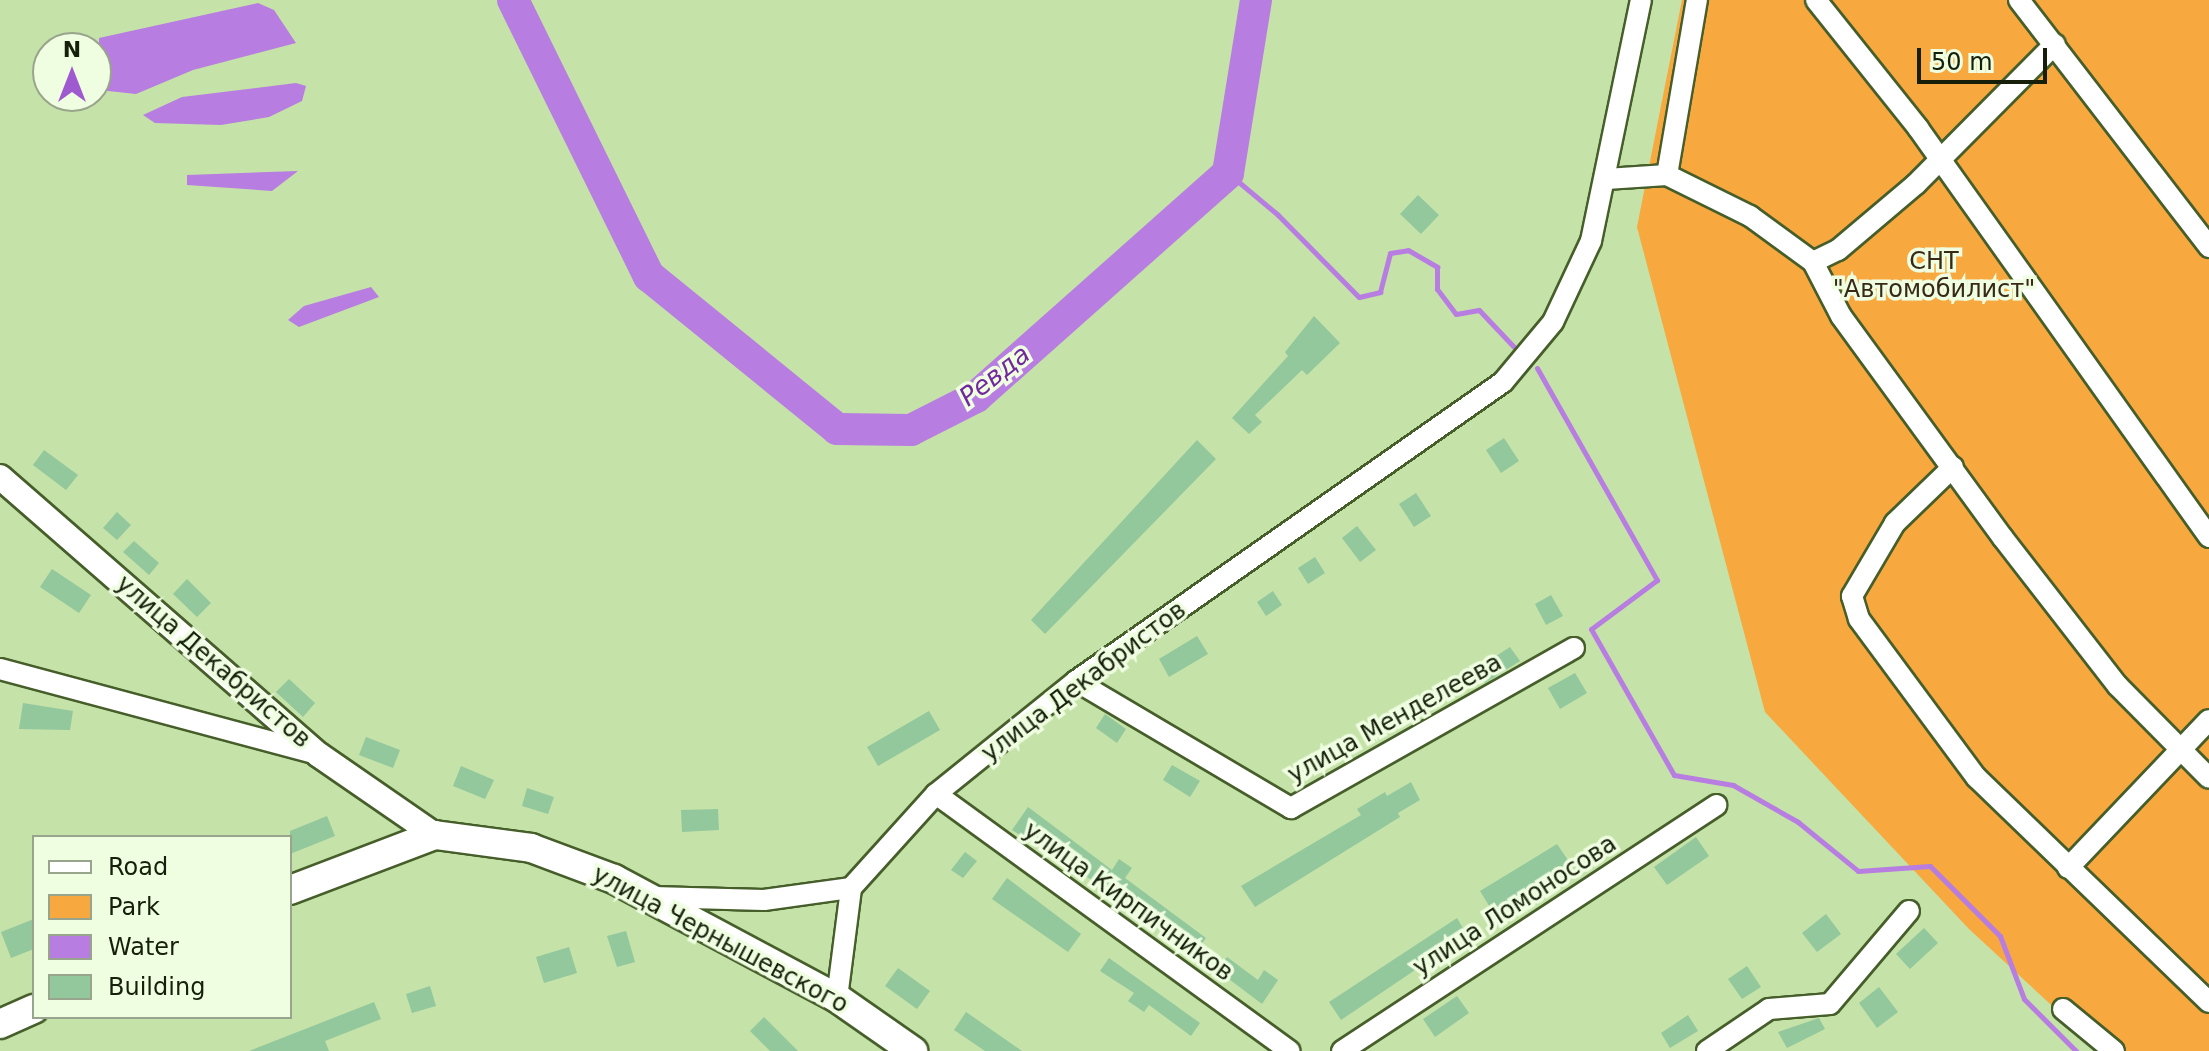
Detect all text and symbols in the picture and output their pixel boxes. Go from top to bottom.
north arrow [32,32,112,112]
scale bar [1921,32,2051,82]
text: N [63,37,81,62]
text: 50 m [1931,48,1993,76]
park label: СНТ "Автомобилист" [1833,248,2035,304]
water label: Ревда [954,339,1036,413]
street label: улица Декабристов [110,570,316,754]
street label: улица Декабристов [976,596,1192,768]
street label: улица Менделеева [1283,648,1507,790]
street label: улица Кирпичников [1018,816,1238,988]
street label: улица Ломоносова [1408,830,1622,982]
legend [32,835,292,1019]
text: Road [108,853,168,881]
street label: улица Чернышевского [587,860,853,1020]
text: Park [108,893,160,921]
text: Water [108,933,179,961]
text: Building [108,973,205,1001]

